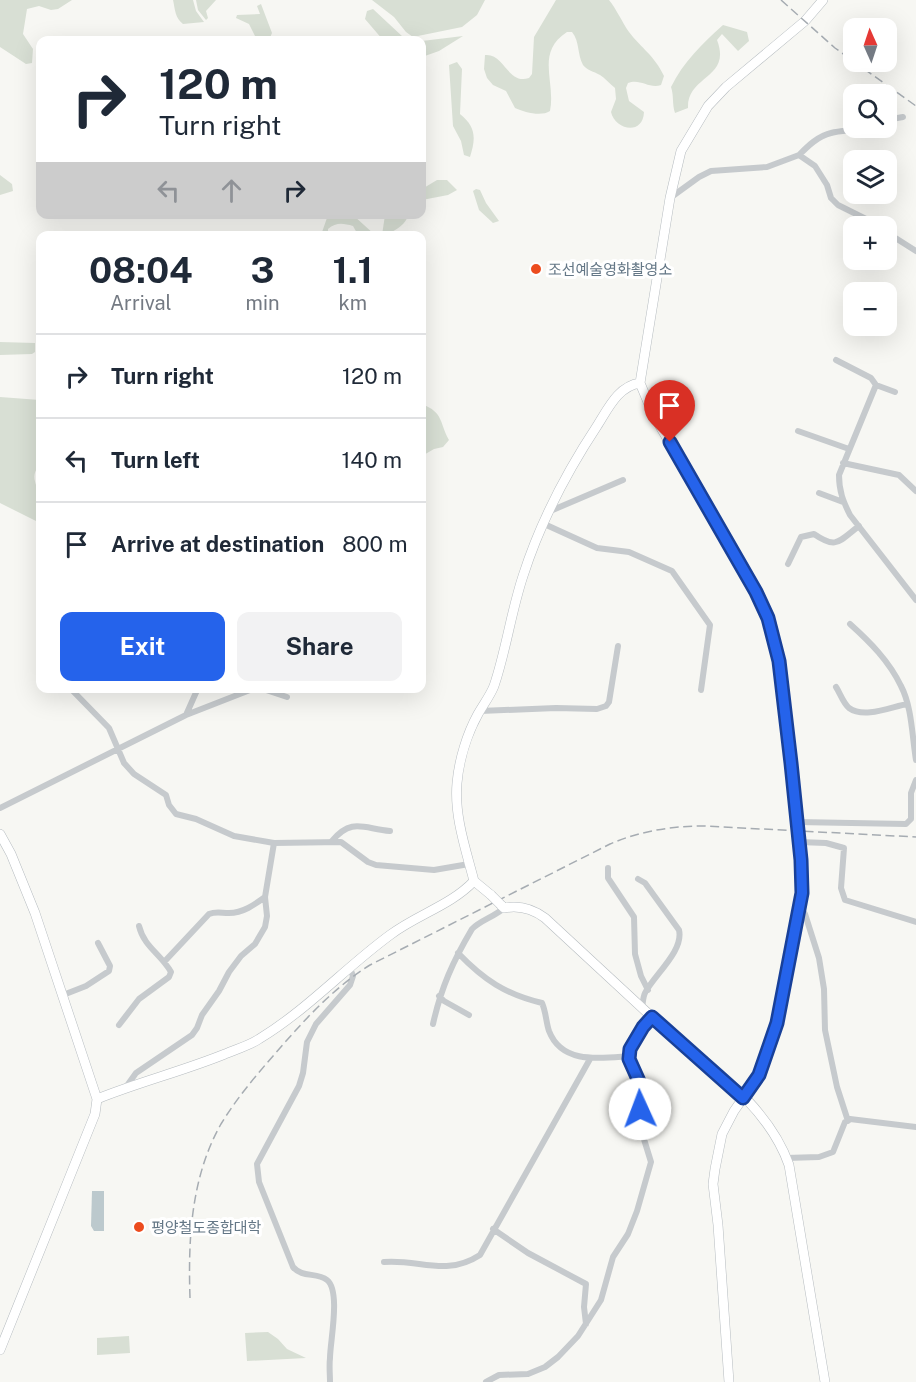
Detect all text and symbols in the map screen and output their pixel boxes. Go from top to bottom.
north arrow [843,18,897,72]
map controls [843,18,897,336]
text: 120 m [159,59,278,108]
icon: right [60,60,138,138]
button: search [843,84,897,138]
text: Turn right [159,109,282,141]
button: layers [843,150,897,204]
icon: left [152,174,185,207]
icon: ahead [215,174,248,207]
icon: right [278,174,311,207]
button: + [843,216,897,270]
text: 08:04 [89,249,193,291]
text: 3 [251,249,275,291]
text: 1.1 [332,249,373,291]
place label: 조선예술영화촬영소 [548,261,672,278]
marker: 조선예술영화촬영소 [529,262,543,276]
button: − [843,282,897,336]
text: Arrival [110,291,172,315]
text: min [246,291,280,315]
text: km [338,291,367,315]
icon: right [60,360,93,393]
text: Turn right [111,363,214,389]
text: 120 m [342,363,402,389]
pin [644,380,695,442]
icon: arrive [653,389,686,422]
icon: left [60,444,93,477]
text: Turn left [111,447,200,473]
text: 140 m [341,447,402,473]
icon: arrive [60,528,93,561]
text: Arrive at destination [111,531,324,557]
text: 800 m [342,531,407,557]
button: Exit [60,612,225,681]
button: Share [237,612,402,681]
position arrow [608,1077,672,1141]
place label: 평양철도종합대학 [151,1219,262,1236]
marker: 평양철도종합대학 [132,1220,146,1234]

